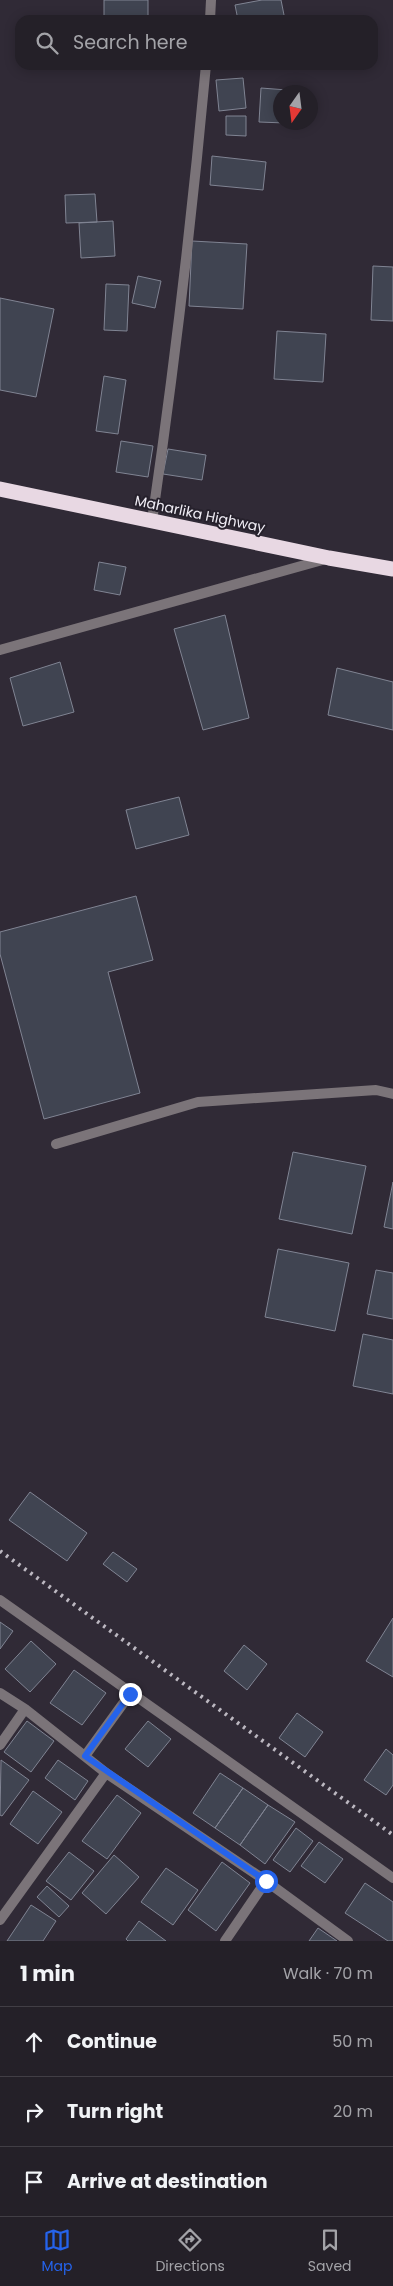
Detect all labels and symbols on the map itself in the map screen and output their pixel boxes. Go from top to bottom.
north arrow [273,85,318,130]
street label: Maharlika Highway [133,490,267,538]
route end [119,1683,142,1706]
route start [255,1870,278,1893]

